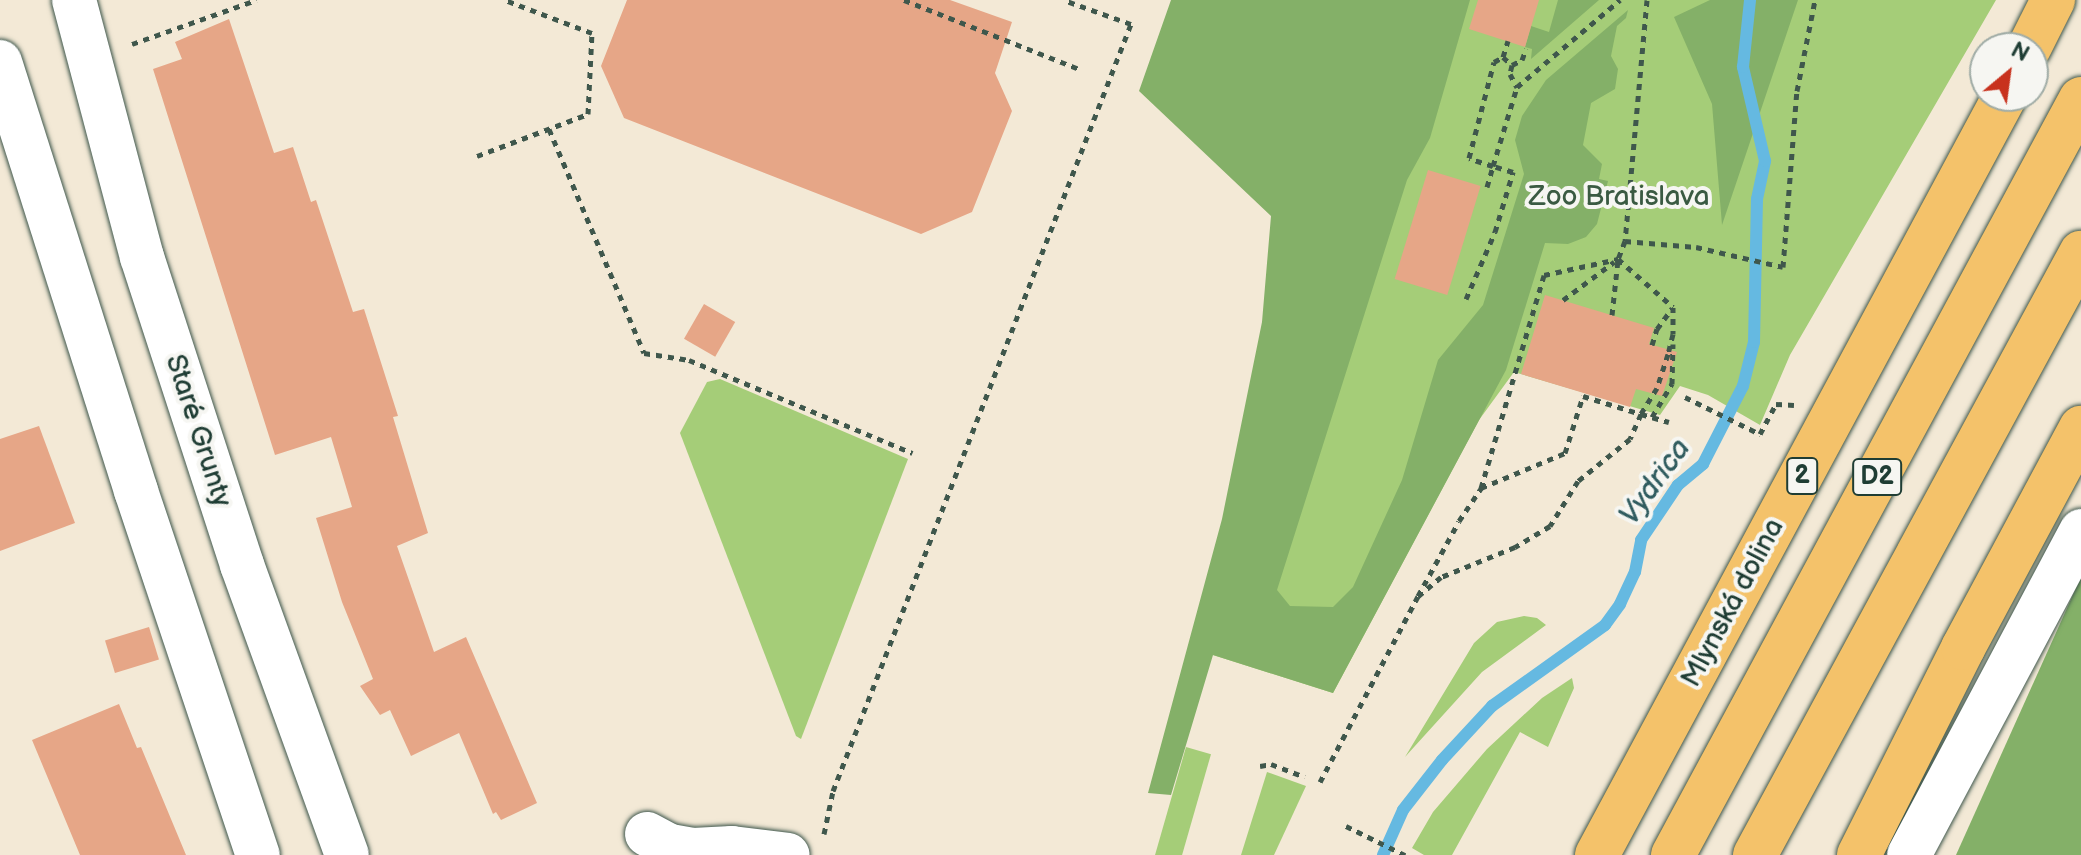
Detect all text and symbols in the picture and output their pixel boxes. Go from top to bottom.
north arrow [1969,32,2049,112]
text: N [2006,37,2034,68]
park label: Zoo Bratislava [1529,180,1709,214]
street label: Staré Grunty [158,351,238,511]
water label: Vydrica [1612,432,1698,532]
road number: 2 [1786,454,1818,498]
road number: D2 [1851,455,1903,499]
street label: Mlynská dolina [1675,513,1791,693]

